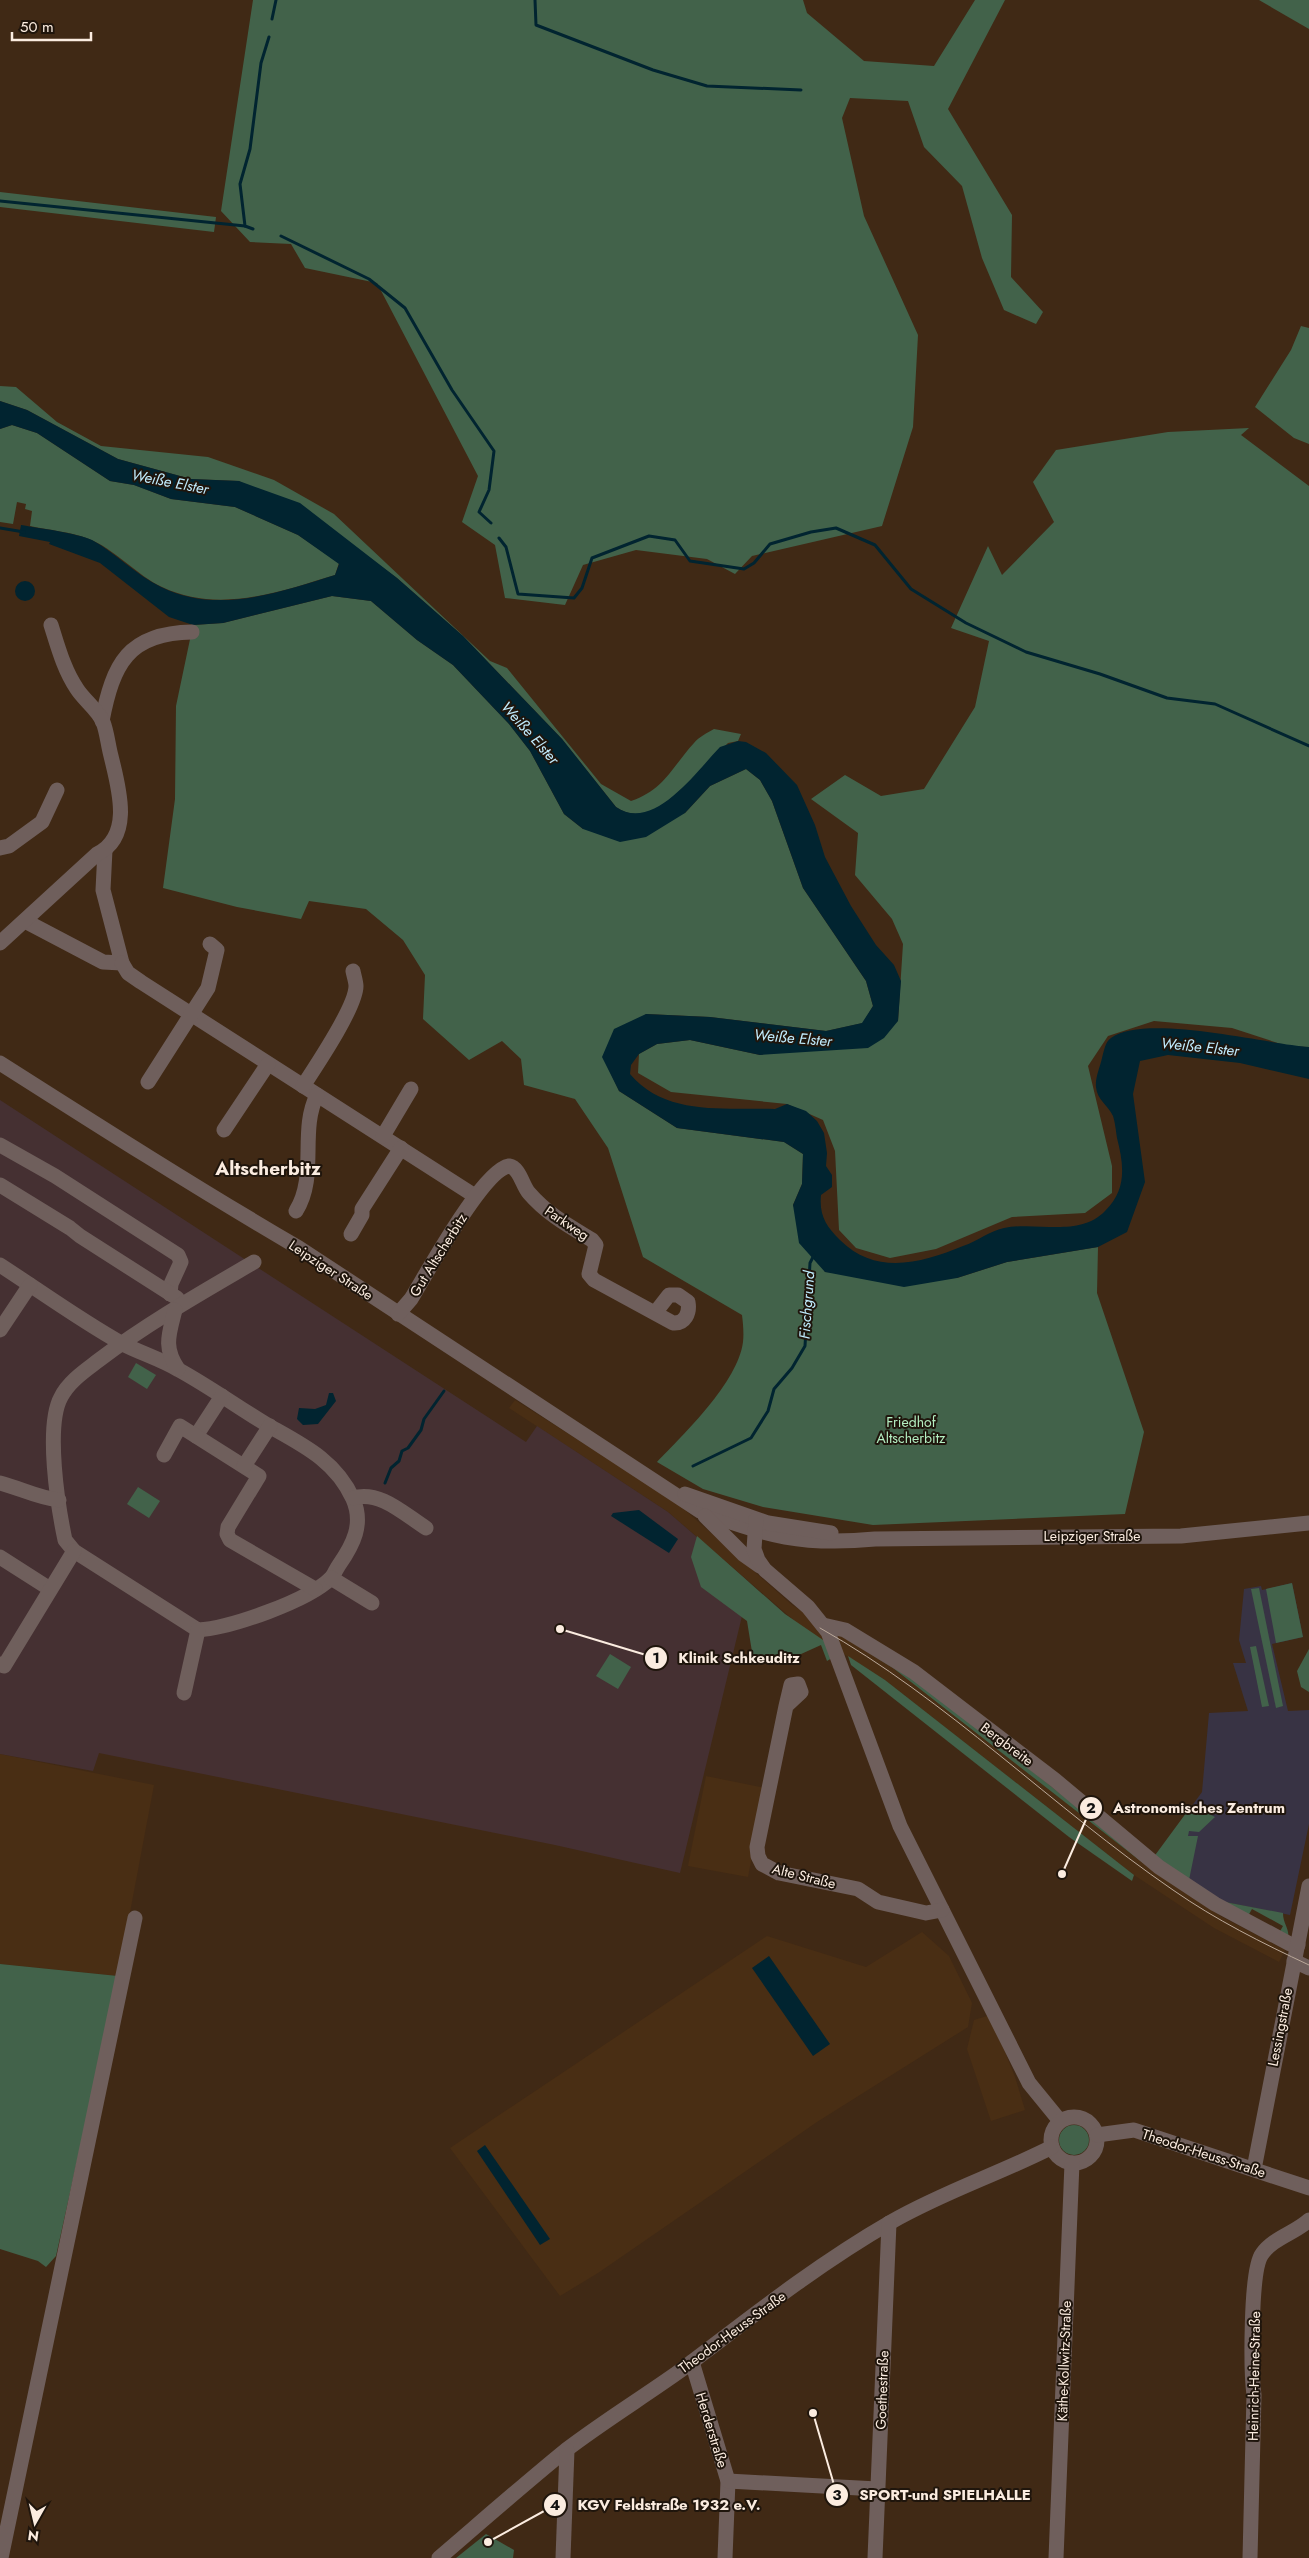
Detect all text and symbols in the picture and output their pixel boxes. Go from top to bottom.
scale bar [12,10,91,42]
text: 50 m [20,16,54,38]
water label: Weiße Elster [130,464,211,500]
water label: Weiße Elster [496,697,565,770]
water label: Weiße Elster [753,1024,834,1052]
water label: Weiße Elster [1160,1032,1241,1062]
district label: Altscherbitz [214,1155,321,1182]
street label: Parkweg [541,1201,593,1245]
street label: Gut Altscherbitz [404,1209,472,1300]
street label: Leipziger Straße [285,1235,377,1305]
water label: Fischgrund [794,1269,820,1340]
park label: Friedhof Altscherbitz [877,1412,946,1448]
street label: Leipziger Straße [1044,1526,1140,1546]
callout: Klinik Schkeuditz [643,1643,810,1673]
text: 1 [652,1647,660,1669]
text: Klinik Schkeuditz [678,1647,800,1669]
street label: Bergbreite [976,1717,1038,1771]
callout: Astronomisches Zentrum [1078,1793,1295,1823]
text: 2 [1086,1797,1096,1819]
text: Astronomisches Zentrum [1112,1797,1285,1819]
street label: Alte Straße [770,1858,838,1894]
street label: Lessingstraße [1263,1986,1297,2068]
street label: Theodor-Heuss-Straße [1140,2124,1268,2182]
street label: Theodor-Heuss-Straße [674,2286,790,2378]
street label: Käthe-Kollwitz-Straße [1052,2300,1076,2422]
street label: Heinrich-Heine-Straße [1243,2311,1265,2441]
street label: Goethestraße [871,2350,893,2430]
street label: Herderstraße [691,2390,733,2470]
callout: SPORT-und SPIELHALLE [824,2480,1041,2510]
text: 3 [832,2484,842,2506]
text: SPORT-und SPIELHALLE [859,2484,1031,2506]
callout: KGV Feldstraße 1932 e.V. [543,2490,771,2520]
text: 4 [550,2494,560,2516]
text: KGV Feldstraße 1932 e.V. [577,2494,761,2516]
north arrow [10,2498,60,2548]
text: N [26,2525,40,2547]

